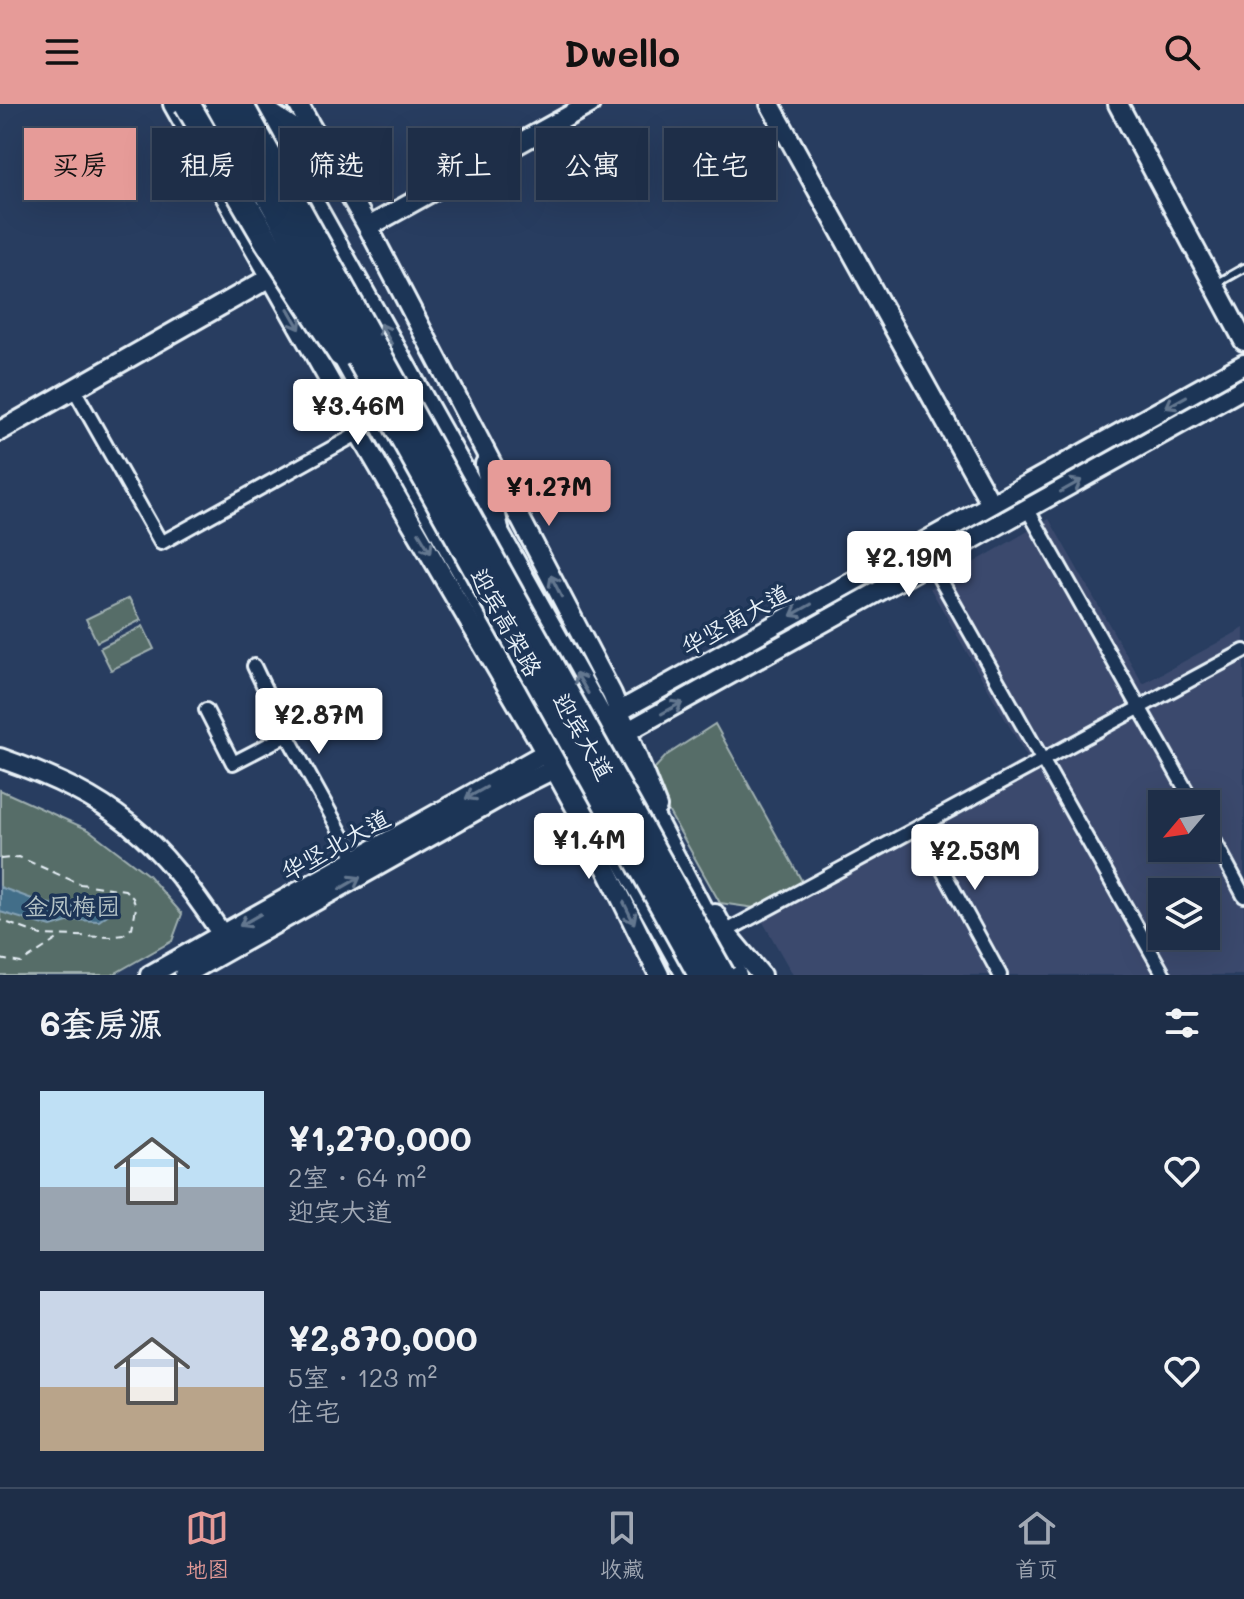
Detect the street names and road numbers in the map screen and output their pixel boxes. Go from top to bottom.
street label: 迎宾高架路 [464,562,550,682]
street label: 华坚南大道 [675,576,795,662]
street label: 迎宾大道 [547,687,621,785]
street label: 华坚北大道 [275,801,395,887]

